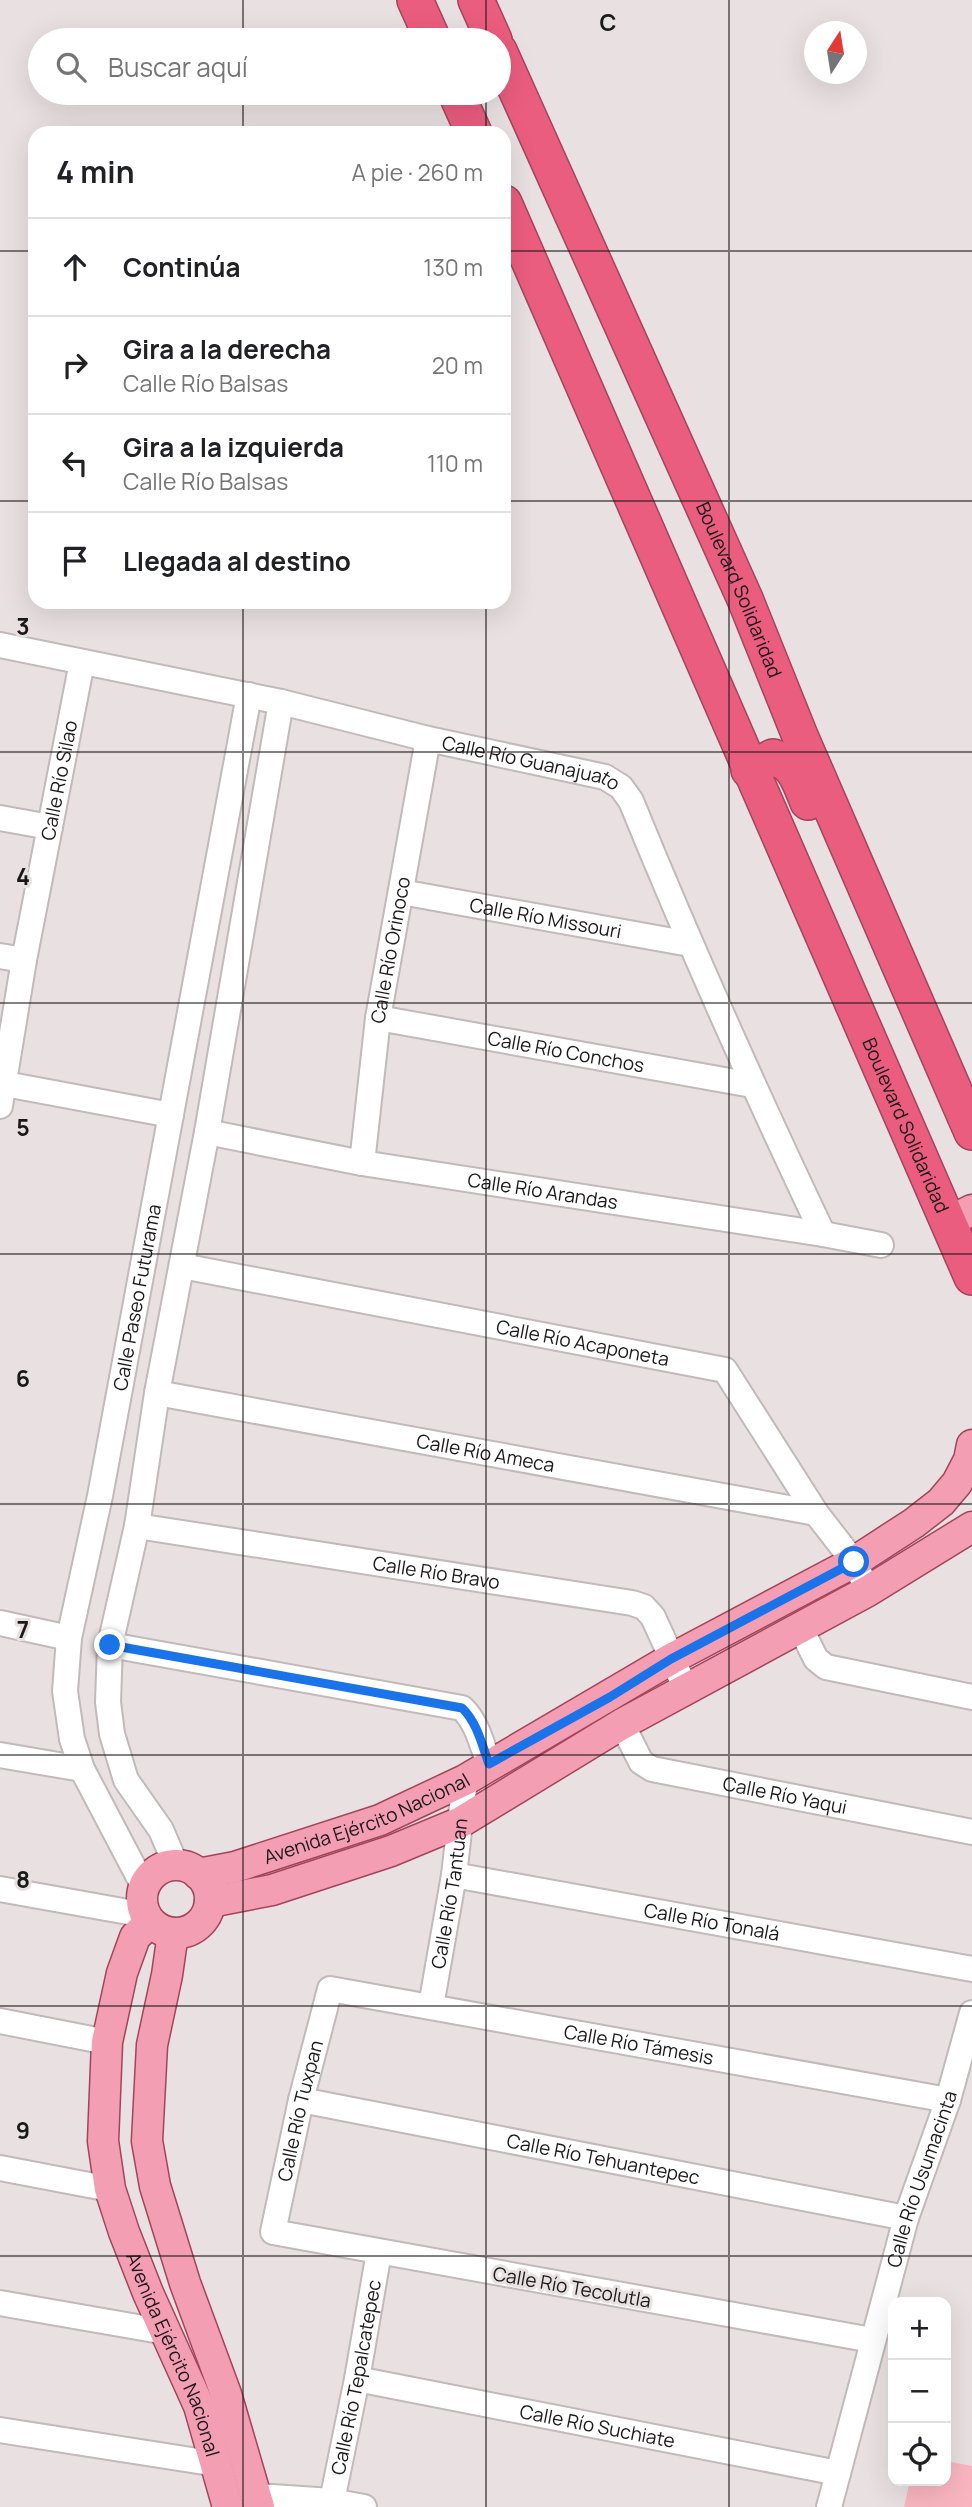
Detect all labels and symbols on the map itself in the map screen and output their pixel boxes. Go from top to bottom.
text: C [600,6,617,38]
north arrow [804,21,867,84]
street label: Boulevard Solidaridad [690,498,788,682]
text: 3 [16,610,30,642]
street label: Calle Río Silao [35,718,83,843]
street label: Calle Río Guanajuato [440,729,625,796]
text: 4 [16,860,30,892]
street label: Calle Río Orinoco [364,875,416,1025]
street label: Calle Río Missouri [468,892,624,944]
street label: Calle Río Conchos [486,1025,646,1078]
street label: Boulevard Solidaridad [856,1033,956,1217]
text: 5 [16,1111,30,1143]
street label: Calle Río Arandas [466,1166,620,1215]
street label: Calle Paseo Futurama [107,1202,167,1393]
street label: Calle Río Acaponeta [494,1313,671,1372]
text: 6 [16,1362,30,1394]
street label: Calle Río Ameca [415,1428,557,1478]
route start [838,1546,869,1577]
street label: Calle Río Bravo [371,1550,502,1595]
text: 7 [17,1613,29,1645]
route end [94,1629,125,1660]
street label: Avenida Ejército Nacional [260,1767,475,1870]
street label: Calle Río Yaqui [721,1770,849,1820]
street label: Calle Río Tantuan [425,1817,473,1971]
text: 8 [16,1863,30,1895]
street label: Calle Río Tonalá [642,1897,782,1947]
street label: Calle Río Támesis [562,2018,716,2071]
street label: Calle Río Tuxpan [271,2037,329,2184]
street label: Calle Río Usumacinta [880,2088,963,2270]
text: 9 [16,2114,30,2146]
street label: Calle Río Tehuantepec [505,2127,702,2190]
street label: Avenida Ejército Nacional [120,2248,226,2460]
street label: Calle Río Tecolutla [491,2260,653,2314]
street label: Calle Río Tepalcatepec [325,2278,387,2477]
street label: Calle Río Suchiate [518,2398,677,2454]

